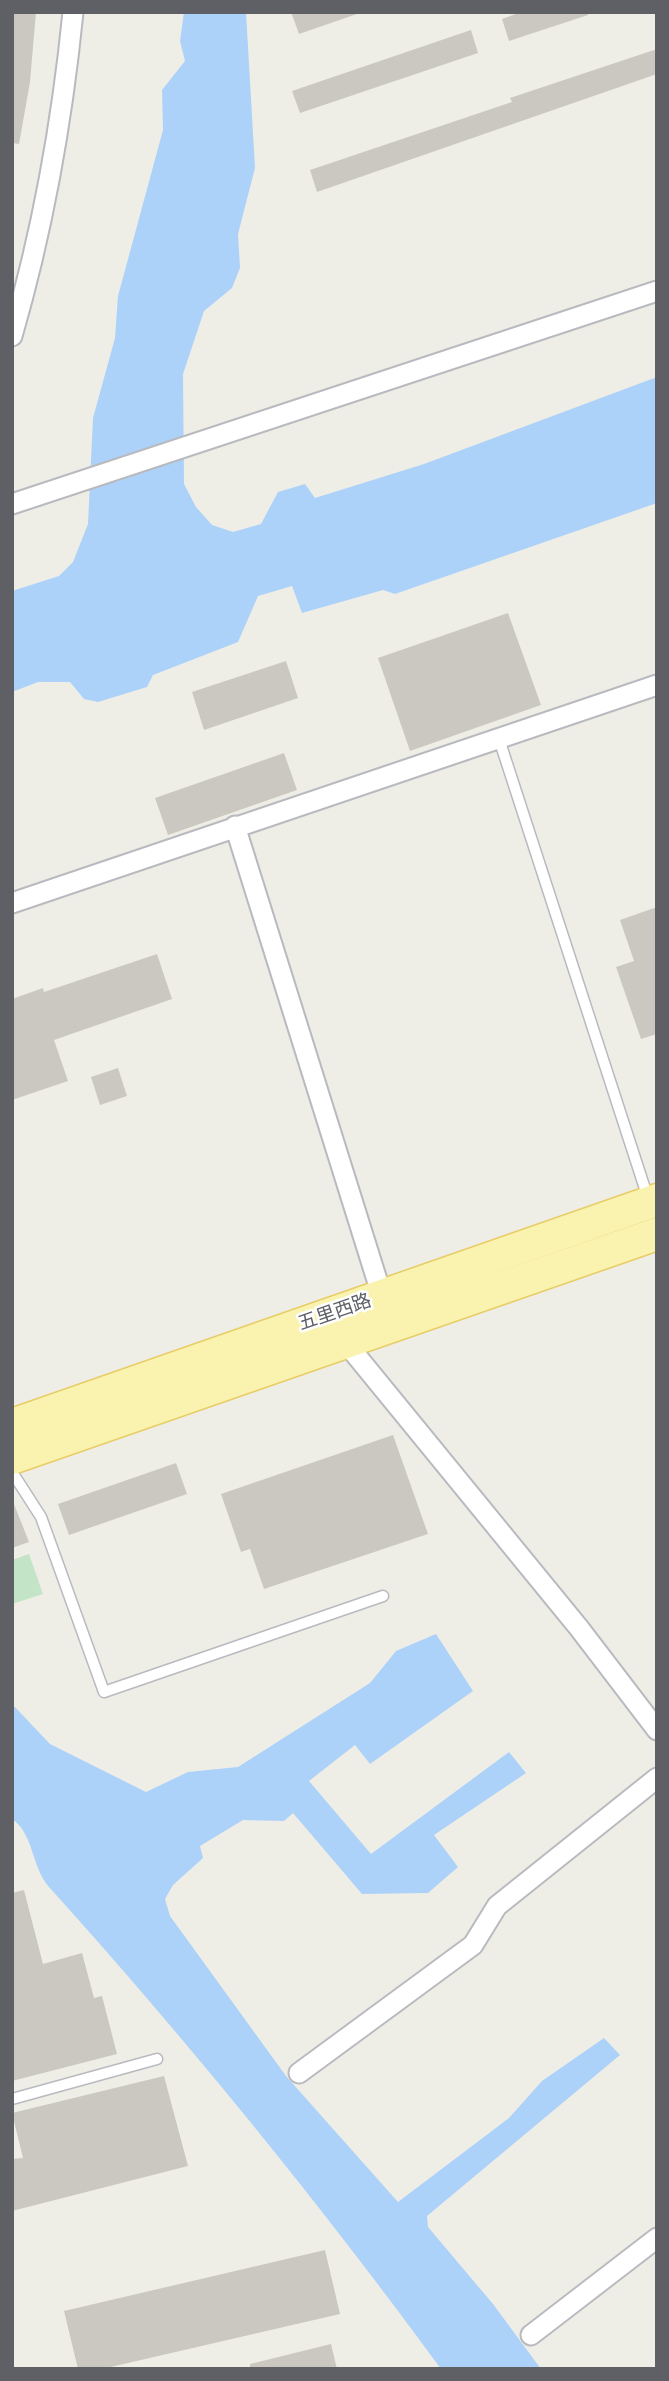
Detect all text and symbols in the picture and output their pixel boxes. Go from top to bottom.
street label: 五里西路 [295,1290,375,1336]

